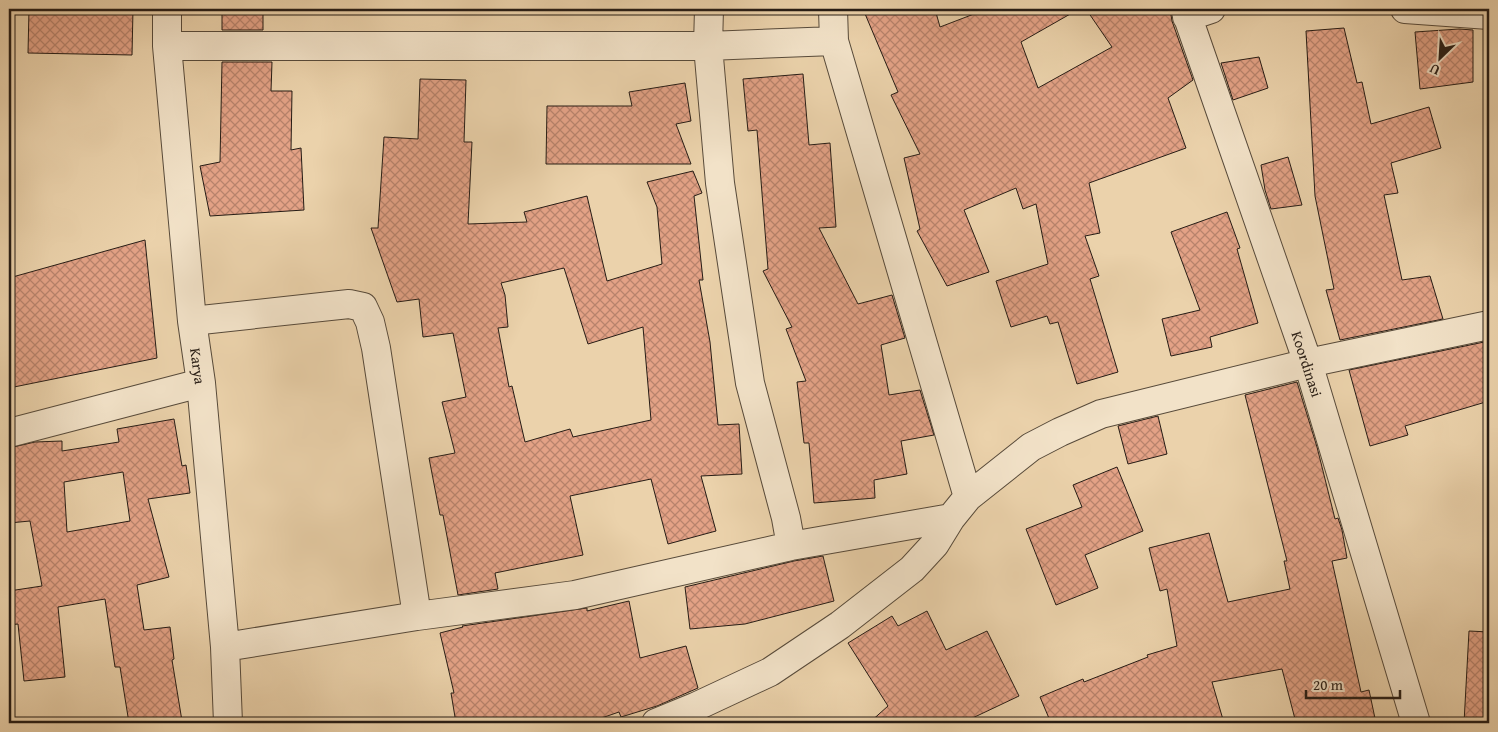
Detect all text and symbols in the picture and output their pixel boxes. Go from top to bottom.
north arrow [1416,32,1466,82]
text: U [1425,58,1443,81]
street label: Koordinasi [1286,328,1328,400]
street label: Karya [185,346,211,386]
scale bar [1306,667,1399,699]
text: 20 m [1313,674,1344,695]

